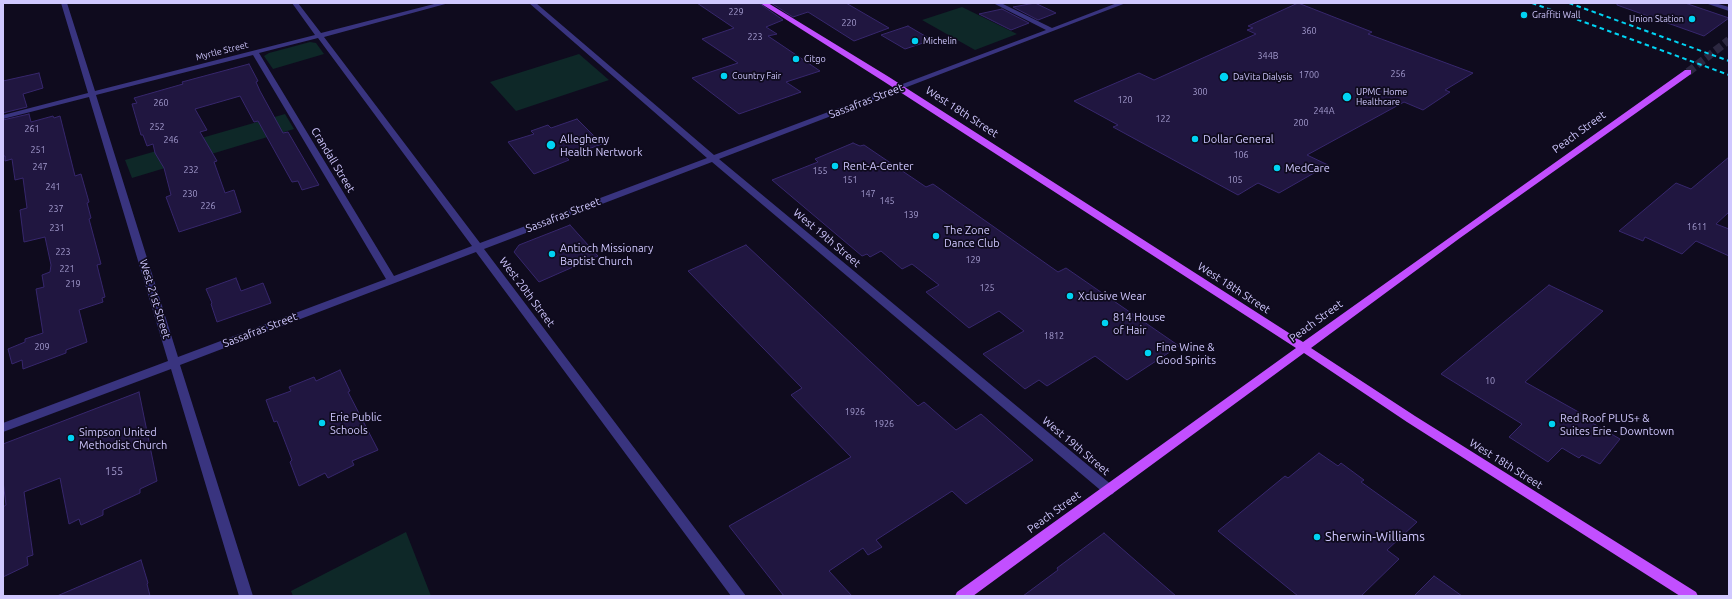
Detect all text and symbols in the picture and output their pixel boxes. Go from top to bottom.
house number: 229 [728,7,744,17]
marker: Graffiti Wall [1519,10,1529,20]
place label: Graffiti Wall [1532,10,1580,20]
place label: Union Station [1629,14,1684,24]
marker: Union Station [1687,14,1697,24]
house number: 220 [841,18,857,28]
house number: 360 [1301,26,1317,36]
house number: 223 [747,32,763,42]
marker: Michelin [910,36,920,46]
place label: Michelin [923,36,957,46]
street label: Myrtle Street [195,39,249,63]
house number: 344B [1258,51,1278,61]
marker: Citgo [791,54,801,64]
place label: Citgo [804,54,826,64]
house number: 256 [1390,69,1406,79]
house number: 1700 [1299,70,1319,80]
marker: Country Fair [719,71,729,81]
place label: Country Fair [732,71,781,81]
marker: DaVita Dialysis [1218,71,1230,83]
place label: DaVita Dialysis [1233,72,1292,82]
street label: Sassafras Street [827,81,905,121]
street label: West 18th Street [923,84,1001,140]
house number: 300 [1192,87,1208,97]
place label: UPMC Home Healthcare [1356,87,1407,108]
marker: UPMC Home Healthcare [1341,91,1353,103]
house number: 120 [1117,95,1133,105]
house number: 260 [153,98,169,108]
house number: 244A [1313,106,1335,116]
street label: Peach Street [1550,108,1608,156]
house number: 122 [1155,114,1171,124]
house number: 200 [1293,118,1309,128]
house number: 252 [149,122,165,132]
house number: 261 [24,124,40,134]
street label: Crandall Street [308,125,358,195]
place label: Allegheny Health Nertwork [560,132,643,158]
place label: Dollar General [1203,132,1274,146]
marker: Dollar General [1190,134,1200,144]
house number: 246 [163,135,179,145]
marker: Allegheny Health Nertwork [545,139,557,151]
house number: 251 [30,145,46,155]
house number: 106 [1233,150,1249,160]
place label: Rent-A-Center [843,159,913,173]
marker: Rent-A-Center [830,161,840,171]
place label: MedCare [1285,161,1330,175]
house number: 247 [32,162,48,172]
marker: MedCare [1272,163,1282,173]
house number: 232 [183,165,199,175]
house number: 155 [812,166,828,176]
house number: 151 [842,175,858,185]
house number: 105 [1227,175,1243,185]
house number: 241 [45,182,61,192]
house number: 230 [182,189,198,199]
house number: 147 [860,189,876,199]
street label: Sassafras Street [524,195,602,235]
house number: 145 [879,196,895,206]
house number: 226 [200,201,216,211]
house number: 237 [48,204,64,214]
street label: West 19th Street [791,206,863,270]
house number: 139 [903,210,919,220]
house number: 1611 [1687,222,1707,232]
house number: 231 [49,223,65,233]
place label: The Zone Dance Club [944,223,1000,249]
marker: The Zone Dance Club [931,231,941,241]
place label: Antioch Missionary Baptist Church [560,241,653,267]
house number: 223 [55,247,71,257]
marker: Antioch Missionary Baptist Church [547,249,557,259]
street label: West 20th Street [496,255,558,329]
house number: 129 [965,255,981,265]
street label: West 21st Street [137,258,173,340]
street label: West 18th Street [1195,260,1273,316]
house number: 221 [59,264,75,274]
house number: 219 [65,279,81,289]
house number: 125 [979,283,995,293]
place label: Xclusive Wear [1078,289,1146,303]
marker: Xclusive Wear [1065,291,1075,301]
street label: Peach Street [1287,297,1345,345]
street label: Sassafras Street [221,310,299,350]
place label: 814 House of Hair [1113,310,1165,336]
marker: 814 House of Hair [1100,318,1110,328]
house number: 1812 [1044,331,1064,341]
place label: Fine Wine & Good Spirits [1156,340,1216,366]
house number: 209 [34,342,50,352]
marker: Fine Wine & Good Spirits [1143,348,1153,358]
house number: 10 [1485,376,1495,386]
house number: 1926 [845,407,865,417]
place label: Erie Public Schools [330,410,382,436]
place label: Red Roof PLUS+ & Suites Erie - Downtown [1560,411,1674,437]
street label: West 19th Street [1040,414,1112,478]
marker: Erie Public Schools [317,418,327,428]
house number: 1926 [874,419,894,429]
marker: Red Roof PLUS+ & Suites Erie - Downtown [1547,419,1557,429]
place label: Simpson United Methodist Church [79,425,167,451]
marker: Simpson United Methodist Church [66,433,76,443]
street label: West 18th Street [1467,436,1545,492]
house number: 155 [105,464,123,478]
street label: Peach Street [1025,488,1083,536]
place label: Sherwin-Williams [1325,529,1425,545]
marker: Sherwin-Williams [1312,532,1322,542]

